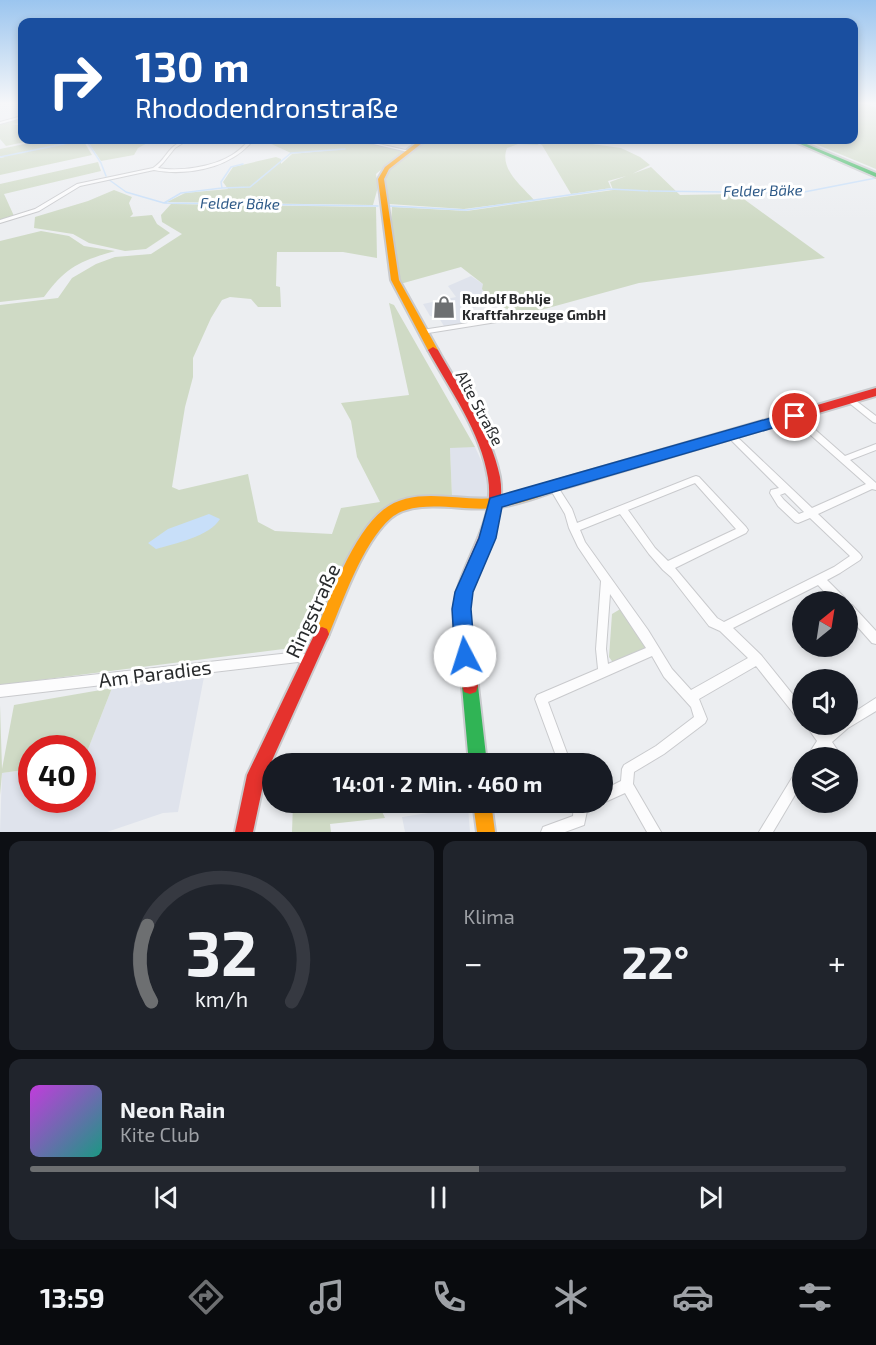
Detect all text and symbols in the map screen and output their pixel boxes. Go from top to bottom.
text: 130 m [135,40,250,90]
icon: right [36,42,114,120]
text: Rhododendronstraße [135,91,399,123]
water label: Felder Bäke [723,180,803,200]
water label: Felder Bäke [200,193,280,213]
place label: Rudolf Bohlje Kraftfahrzeuge GmbH [462,290,606,323]
shop icon: Rudolf Bohlje Kraftfahrzeuge GmbH [431,294,457,320]
street label: Alte Straße [453,367,508,449]
pin [769,390,820,441]
icon: arrive [778,399,811,432]
street label: Ringstraße [280,560,344,661]
north arrow [792,591,858,657]
map controls [792,591,858,813]
position arrow [433,624,497,688]
street label: Am Paradies [97,654,213,692]
button: sound [792,669,858,735]
speed limit sign: 40 [18,735,96,813]
button: layers [792,747,858,813]
text: 14:01 · 2 Min. · 460 m [333,770,542,796]
text: Klima [464,904,515,928]
text: 32 [185,914,257,989]
text: 22° [621,934,689,988]
text: − [464,942,483,982]
text: + [828,942,846,982]
text: km/h [195,987,248,1012]
text: Neon Rain [120,1096,225,1122]
text: Kite Club [120,1122,200,1146]
icon: previous [150,1181,183,1214]
icon: pause [422,1181,455,1214]
icon: next [694,1181,727,1214]
icon: directions [185,1276,227,1318]
icon: music [306,1276,348,1318]
icon: phone [428,1276,470,1318]
icon: climate [550,1276,592,1318]
icon: car [672,1276,714,1318]
icon: filters [794,1276,836,1318]
text: 13:59 [40,1281,105,1313]

